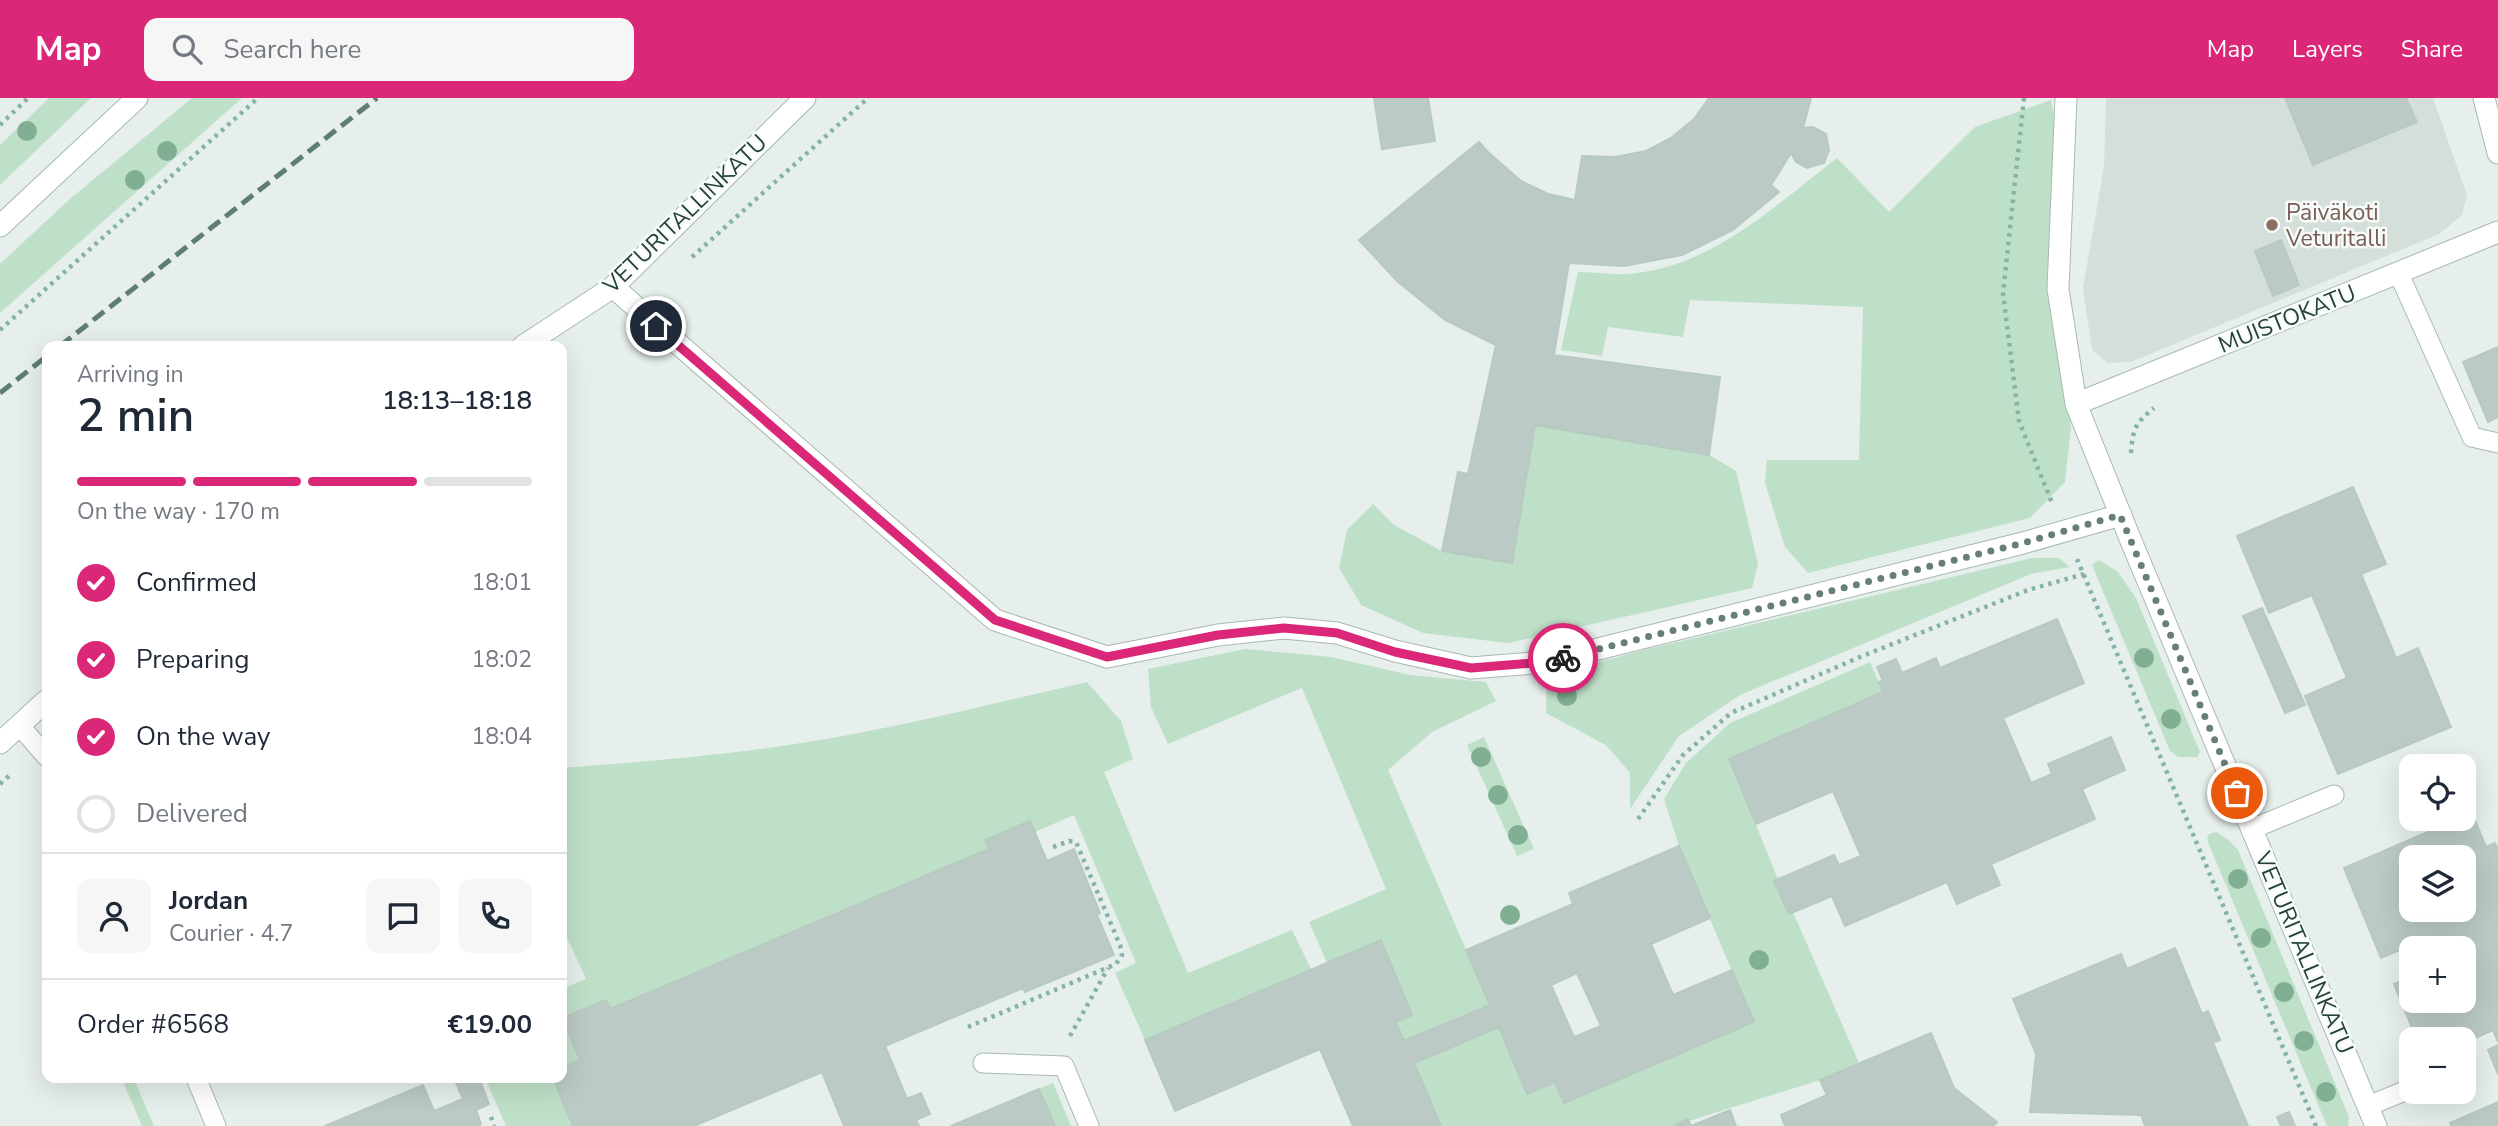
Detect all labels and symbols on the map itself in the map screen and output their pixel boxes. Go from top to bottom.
street label: VETURITALLINKATU [595,128,774,301]
place label: Päiväkoti Veturitalli [2285,197,2386,254]
marker: Päiväkoti Veturitalli [2264,217,2280,233]
street label: MUISTOKATU [2214,277,2360,361]
pin [626,296,686,356]
courier [1528,623,1598,693]
pin [2207,763,2267,823]
street label: VETURITALLINKATU [2247,846,2361,1059]

